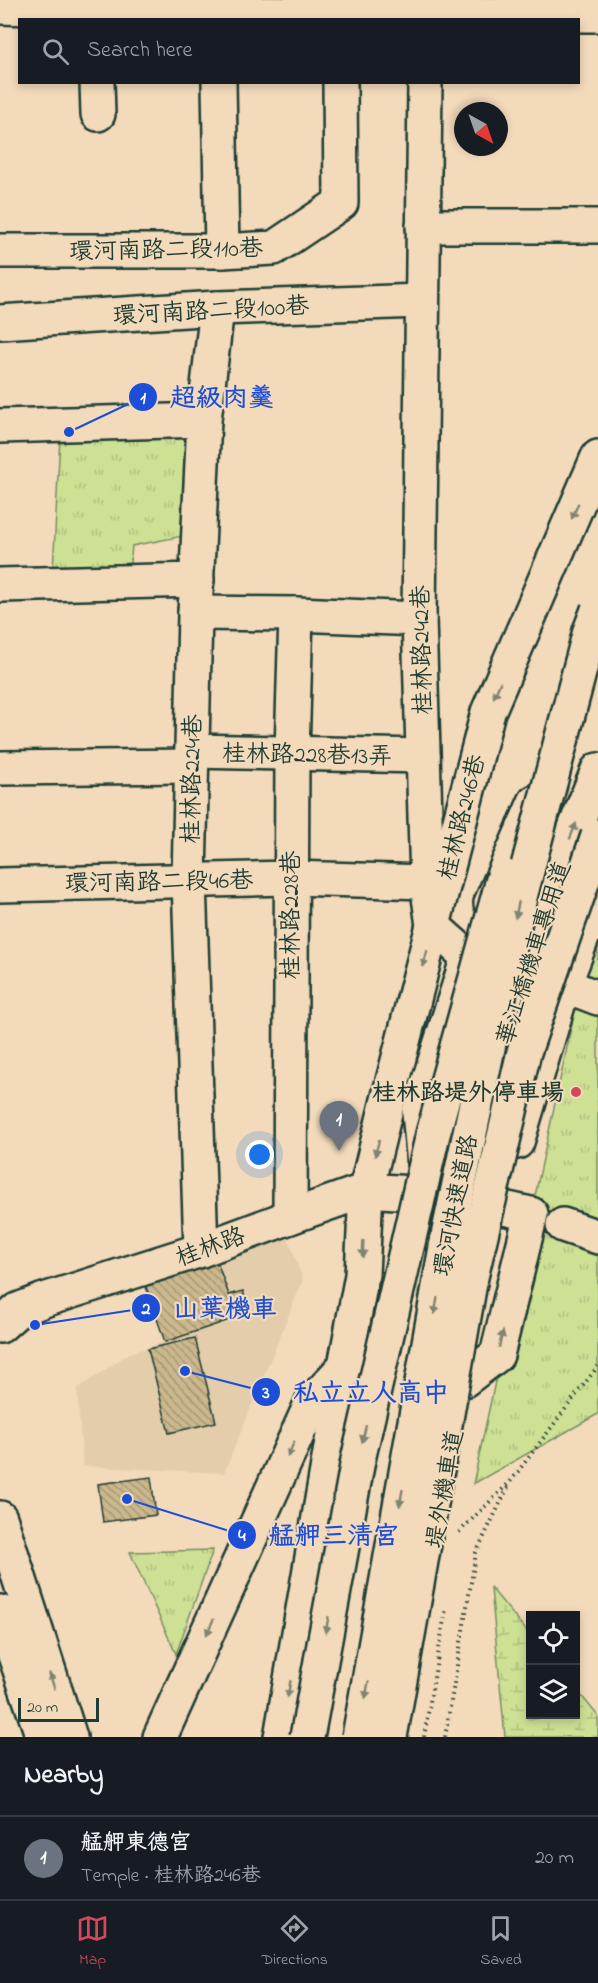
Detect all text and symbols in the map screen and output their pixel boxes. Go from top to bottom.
search box [18,18,580,84]
icon: search [39,35,72,68]
text: Search here [87,35,192,67]
north arrow [454,102,508,156]
street label: 環河南路二段110巷 [69,232,263,271]
street label: 環河南路二段100巷 [112,290,310,335]
callout: 超級肉羹 [128,375,286,419]
text: 超級肉羹 [170,381,274,419]
text: 1 [140,386,146,412]
one-way arrow [570,502,579,520]
street label: 桂林路242巷 [405,585,442,715]
one-way arrow [492,681,501,699]
street label: 桂林路224巷 [175,714,212,844]
street label: 桂林路228巷13弄 [221,738,392,775]
street label: 桂林路246巷 [431,751,496,884]
one-way arrow [569,822,579,840]
street label: 桂林路228巷 [275,851,310,979]
street label: 華江橋機車專用道 [489,857,582,1050]
street label: 環河南路二段46巷 [65,864,254,903]
one-way arrow [512,901,522,919]
one-way arrow [419,950,429,968]
place label: 桂林路堤外停車場 [372,1077,564,1112]
marker: 桂林路堤外停車場 [569,1085,583,1099]
pin: 1 [320,1102,358,1151]
street label: 環河快速道路 [427,1131,488,1279]
one-way arrow [371,1139,381,1157]
your location [245,1140,274,1169]
street label: 桂林路 [171,1220,251,1277]
one-way arrow [359,1239,368,1258]
callout: 山葉機車 [131,1286,289,1330]
text: 山葉機車 [173,1292,277,1330]
text: 2 [141,1297,151,1323]
one-way arrow [431,1297,440,1316]
one-way arrow [497,1330,507,1348]
callout: 私立立人高中 [251,1370,461,1414]
text: 私立立人高中 [293,1376,449,1414]
text: 3 [261,1381,270,1407]
one-way arrow [359,1425,368,1444]
street label: 堤外機車道 [419,1427,474,1552]
one-way arrow [286,1441,295,1458]
one-way arrow [397,1489,406,1508]
callout: 艋舺三清宮 [227,1513,411,1557]
text: 艋舺三清宮 [269,1519,399,1557]
text: 4 [238,1524,246,1550]
map controls [526,1611,580,1719]
button: locate [526,1611,580,1665]
one-way arrow [322,1616,331,1635]
one-way arrow [205,1618,214,1636]
button: layers [526,1665,580,1719]
one-way arrow [47,1672,56,1690]
one-way arrow [284,1680,293,1699]
one-way arrow [362,1681,371,1700]
scale bar [18,1695,99,1722]
text: 20 m [27,1696,58,1720]
text: Nearby [24,1757,103,1795]
text: 艋舺東德宮 [81,1828,191,1860]
text: 1 [40,1844,47,1873]
text: 20 m [535,1844,574,1873]
text: Temple · 桂林路246巷 [81,1862,261,1891]
tab: Map [76,1912,109,1972]
tab: Directions [261,1912,328,1972]
tab: Saved [480,1912,522,1972]

